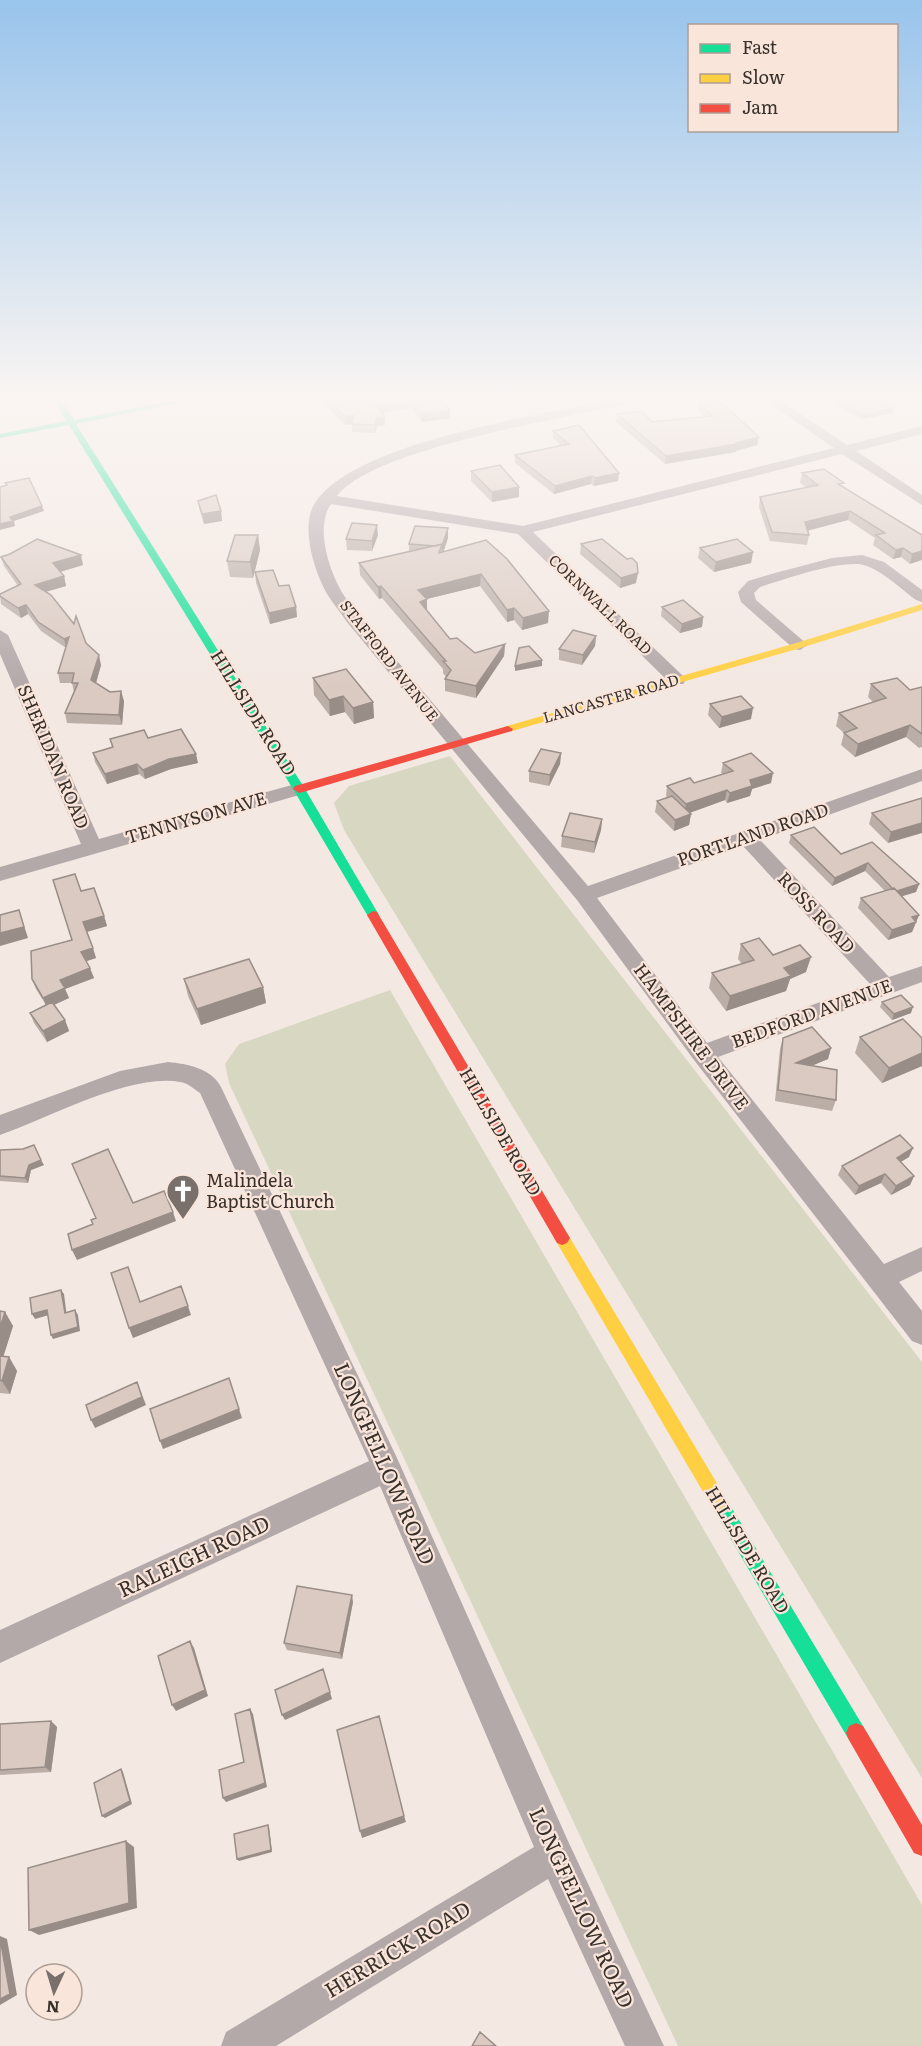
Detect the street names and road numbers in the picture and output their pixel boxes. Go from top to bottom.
street label: CORNWALL ROAD [544,548,658,660]
street label: STAFFORD AVENUE [335,594,445,726]
street label: HILLSIDE ROAD [205,644,304,781]
street label: LANCASTER ROAD [540,667,681,728]
street label: SHERIDAN ROAD [12,680,97,833]
street label: TENNYSON AVE [122,783,270,850]
street label: PORTLAND ROAD [673,795,832,872]
street label: ROSS ROAD [772,865,862,959]
street label: HAMPSHIRE DRIVE [628,957,756,1115]
street label: BEDFORD AVENUE [727,971,896,1054]
street label: HILLSIDE ROAD [454,1062,549,1201]
street label: LONGFELLOW ROAD [328,1357,445,1569]
street label: HILLSIDE ROAD [700,1480,797,1618]
street label: RALEIGH ROAD [112,1506,274,1604]
street label: LONGFELLOW ROAD [523,1801,643,2012]
street label: HERRICK ROAD [318,1892,476,2004]

